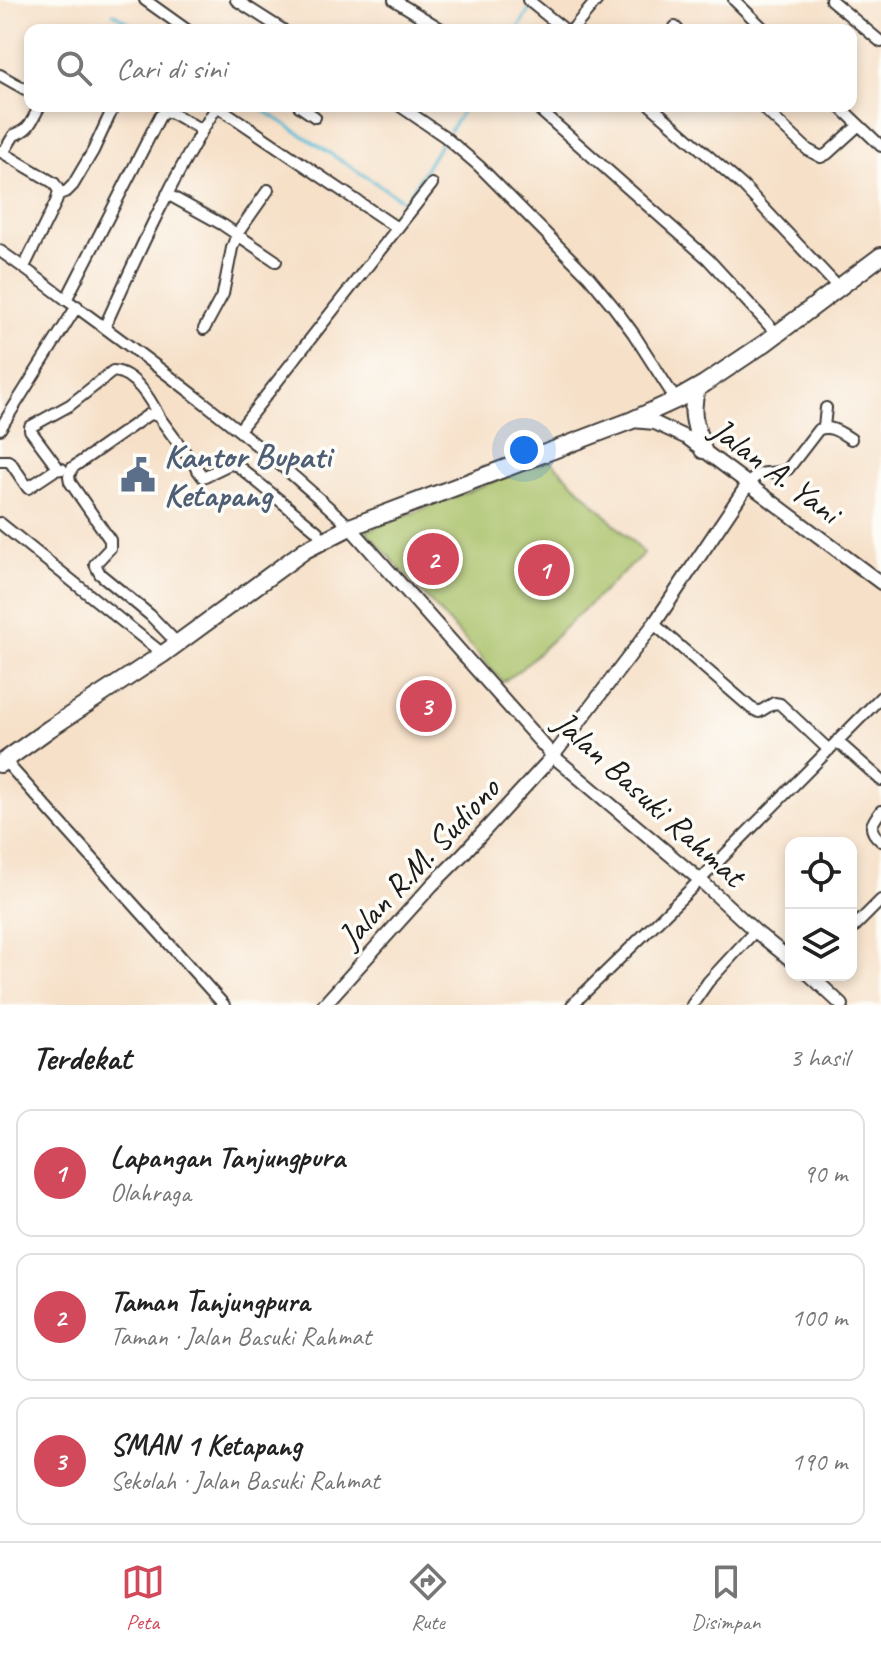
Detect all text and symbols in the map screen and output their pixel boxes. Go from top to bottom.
search box [24,24,857,112]
icon: search [52,46,96,90]
text: Cari di sini [116,49,227,87]
street label: Jalan A. Yani [701,407,852,535]
your location [504,430,544,470]
place label: Kantor Bupati Ketapang [164,434,335,516]
public building icon: Kantor Bupati Ketapang [119,456,157,494]
pin: 2 [407,529,459,589]
pin: 1 [518,540,570,600]
pin: 3 [400,676,452,736]
street label: Jalan Basuki Rahmat [543,700,757,898]
street label: Jalan R.M. Sudiono [327,766,510,958]
map controls [785,837,857,981]
button: locate [785,837,857,909]
button: layers [785,909,857,981]
text: Terdekat [32,1036,131,1079]
text: 3 hasil [789,1041,849,1074]
text: Lapangan Tanjungpura [110,1138,345,1176]
text: 1 [54,1157,66,1190]
text: 90 m [803,1157,847,1190]
text: Olahraga [110,1176,191,1209]
text: Taman Tanjungpura [110,1282,310,1320]
text: 2 [54,1301,66,1334]
text: 100 m [791,1301,847,1334]
text: Taman · Jalan Basuki Rahmat [110,1320,371,1353]
text: SMAN 1 Ketapang [110,1426,302,1464]
text: 3 [54,1445,66,1478]
text: 190 m [791,1445,847,1478]
text: Sekolah · Jalan Basuki Rahmat [110,1464,379,1497]
tab: Peta [121,1560,165,1636]
tab: Rute [406,1560,450,1636]
tab: Disimpan [691,1560,760,1636]

